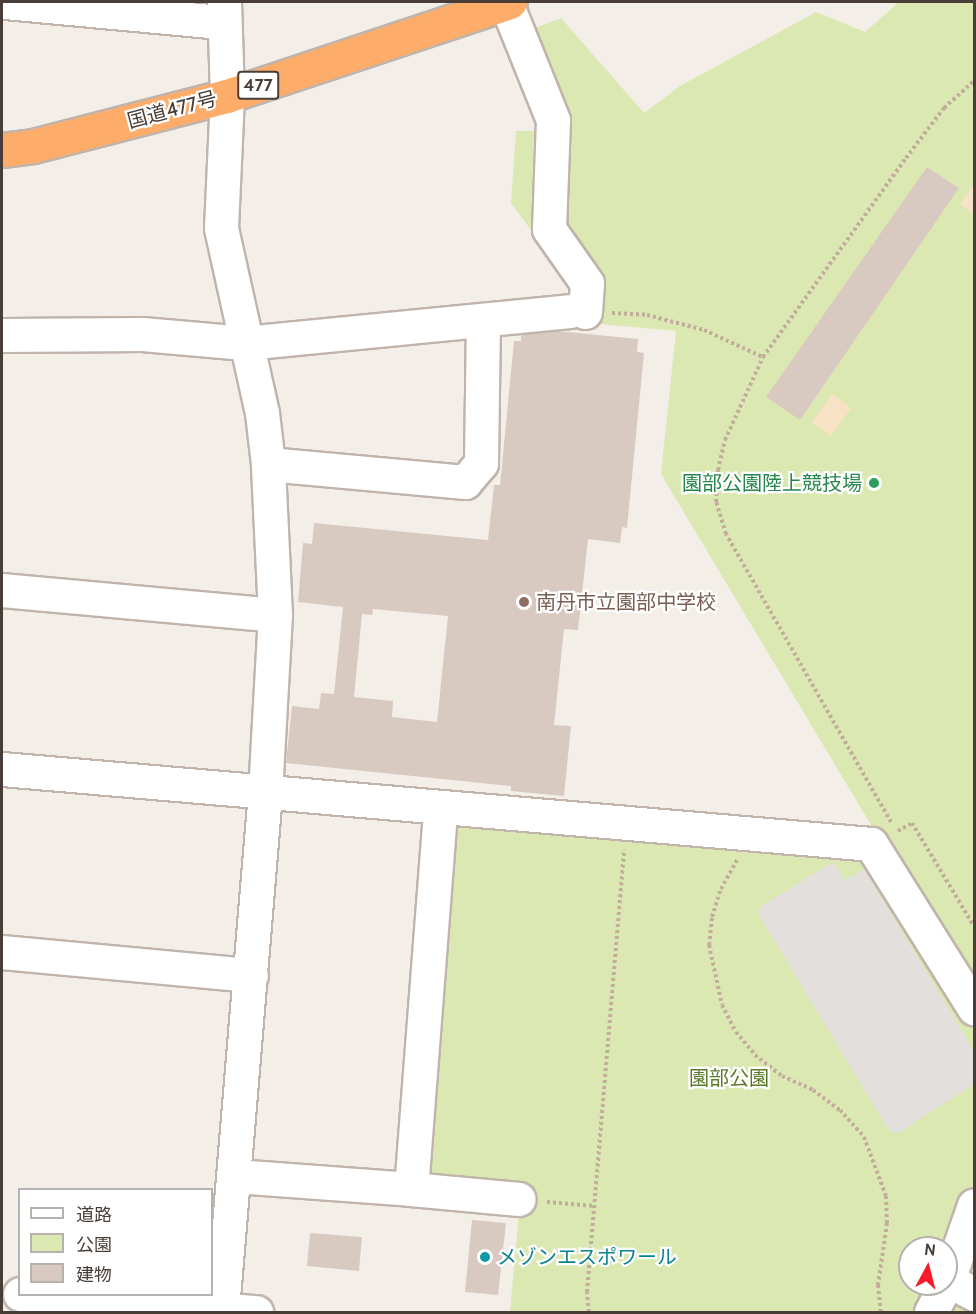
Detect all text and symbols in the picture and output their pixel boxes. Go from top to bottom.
road number: 477 [237,70,279,100]
street label: 国道477号 [125,87,219,133]
place label: 園部公園陸上競技場 [682,471,862,495]
marker: 園部公園陸上競技場 [867,476,881,490]
place label: 南丹市立園部中学校 [536,590,716,614]
marker: 南丹市立園部中学校 [517,595,531,609]
park label: 園部公園 [689,1066,769,1090]
legend [18,1188,213,1296]
text: 道路 [76,1204,112,1226]
text: 公園 [76,1234,112,1256]
north arrow [898,1236,958,1296]
text: N [923,1240,937,1260]
place label: メゾンエスポワール [497,1245,677,1269]
marker: メゾンエスポワール [478,1250,492,1264]
text: 建物 [76,1264,112,1286]

